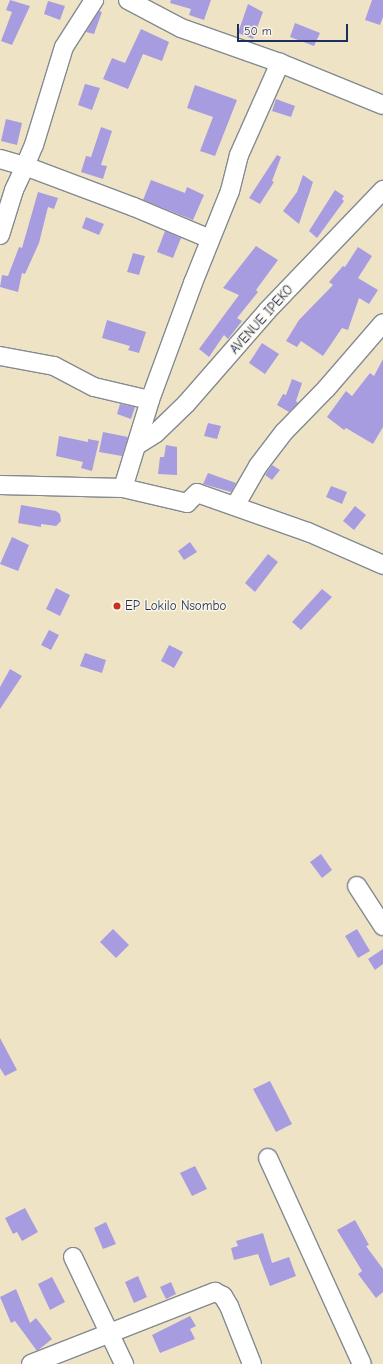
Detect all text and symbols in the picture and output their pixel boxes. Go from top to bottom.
scale bar [239,16,350,42]
text: 50 m [244,24,272,38]
street label: AVENUE IPEKO [227,283,297,357]
place label: EP Lokilo Nsombo [125,598,226,614]
marker: EP Lokilo Nsombo [112,601,122,611]

